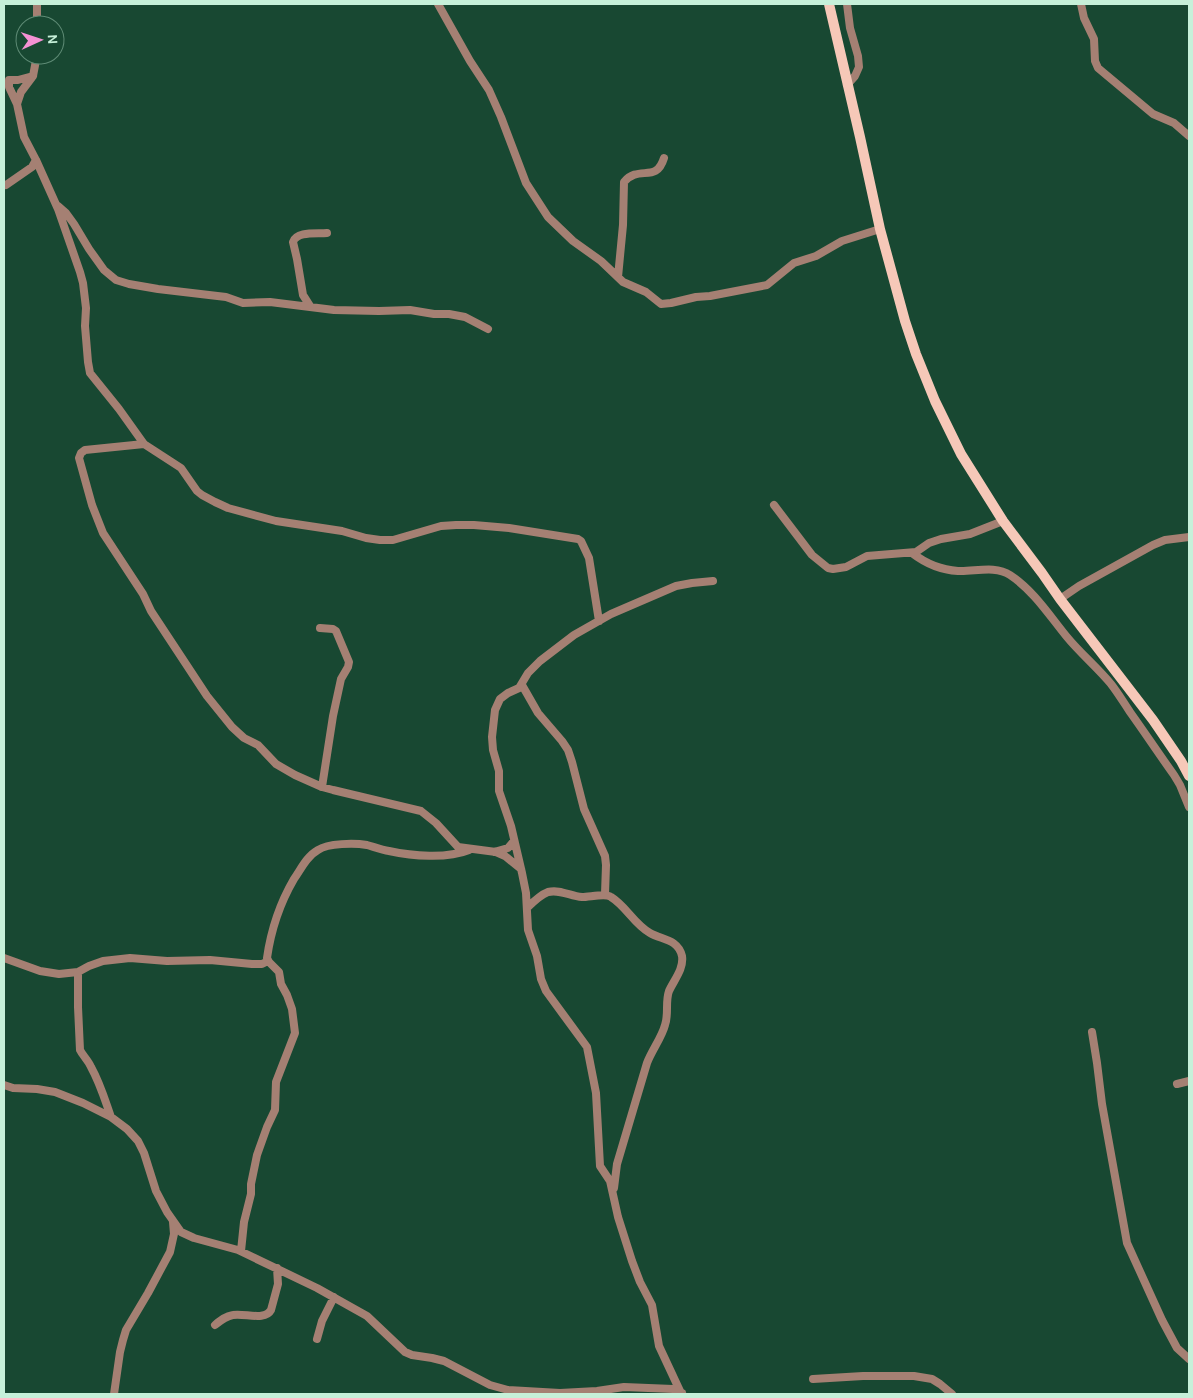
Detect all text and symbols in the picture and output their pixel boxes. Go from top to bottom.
north arrow [15,15,65,65]
text: N [44,34,61,45]

